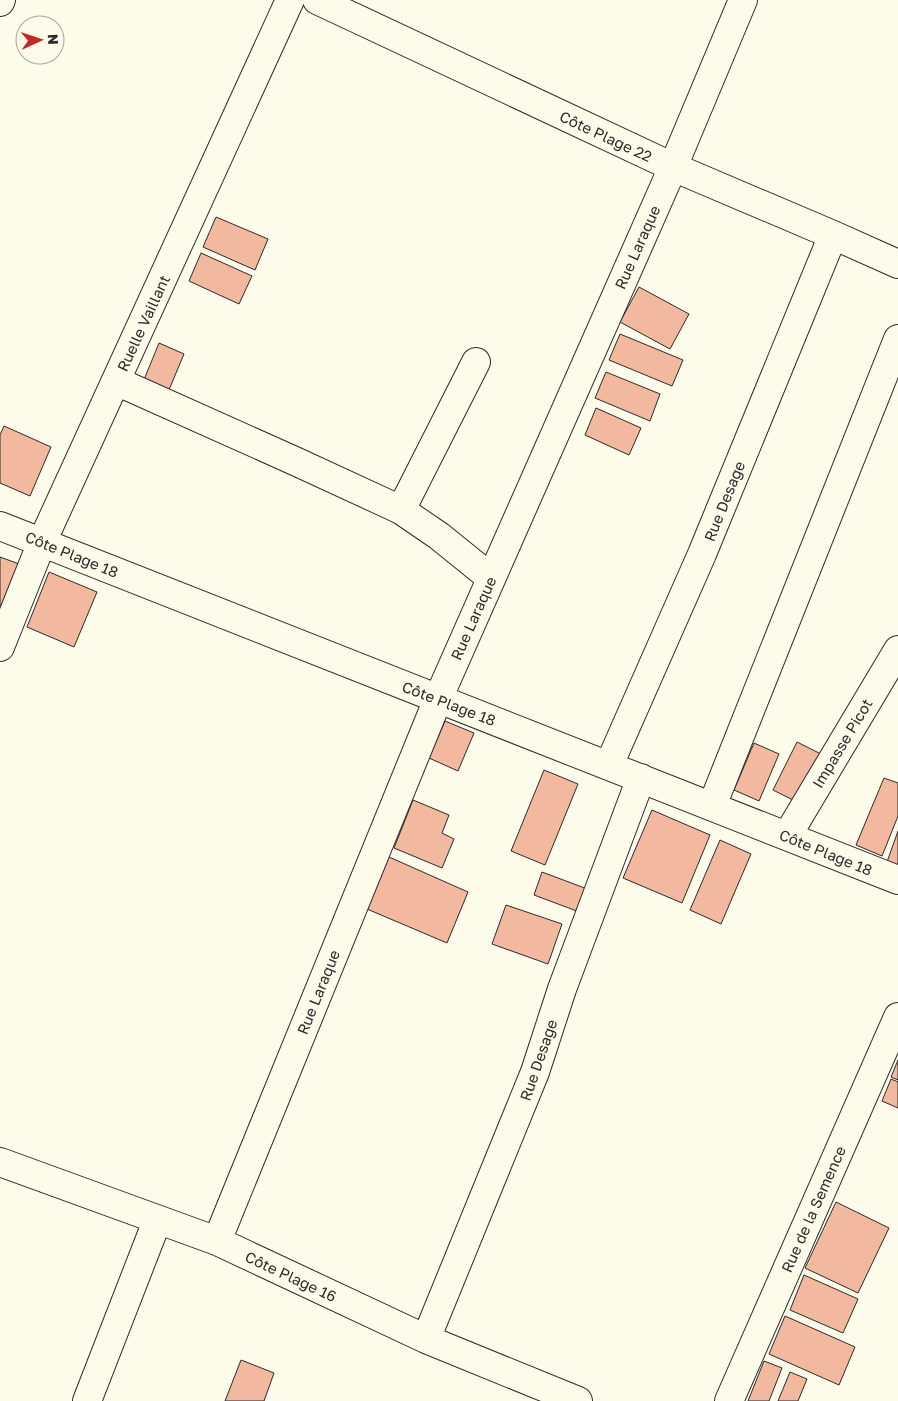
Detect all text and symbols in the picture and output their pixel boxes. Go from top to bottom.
north arrow [15,15,65,65]
text: N [45,34,62,45]
street label: Côte Plage 22 [557,107,655,165]
street label: Rue Laraque [611,202,664,292]
street label: Ruelle Vaillant [113,272,173,374]
street label: Rue Desage [700,458,748,544]
street label: Côte Plage 18 [23,527,121,581]
street label: Rue Laraque [447,573,500,663]
street label: Côte Plage 18 [400,677,498,729]
street label: Impasse Picot [808,695,876,791]
street label: Côte Plage 18 [777,825,875,879]
street label: Rue Laraque [293,947,343,1037]
street label: Rue Desage [516,1017,560,1103]
street label: Rue de la Semence [777,1143,849,1275]
street label: Côte Plage 16 [242,1247,340,1305]

